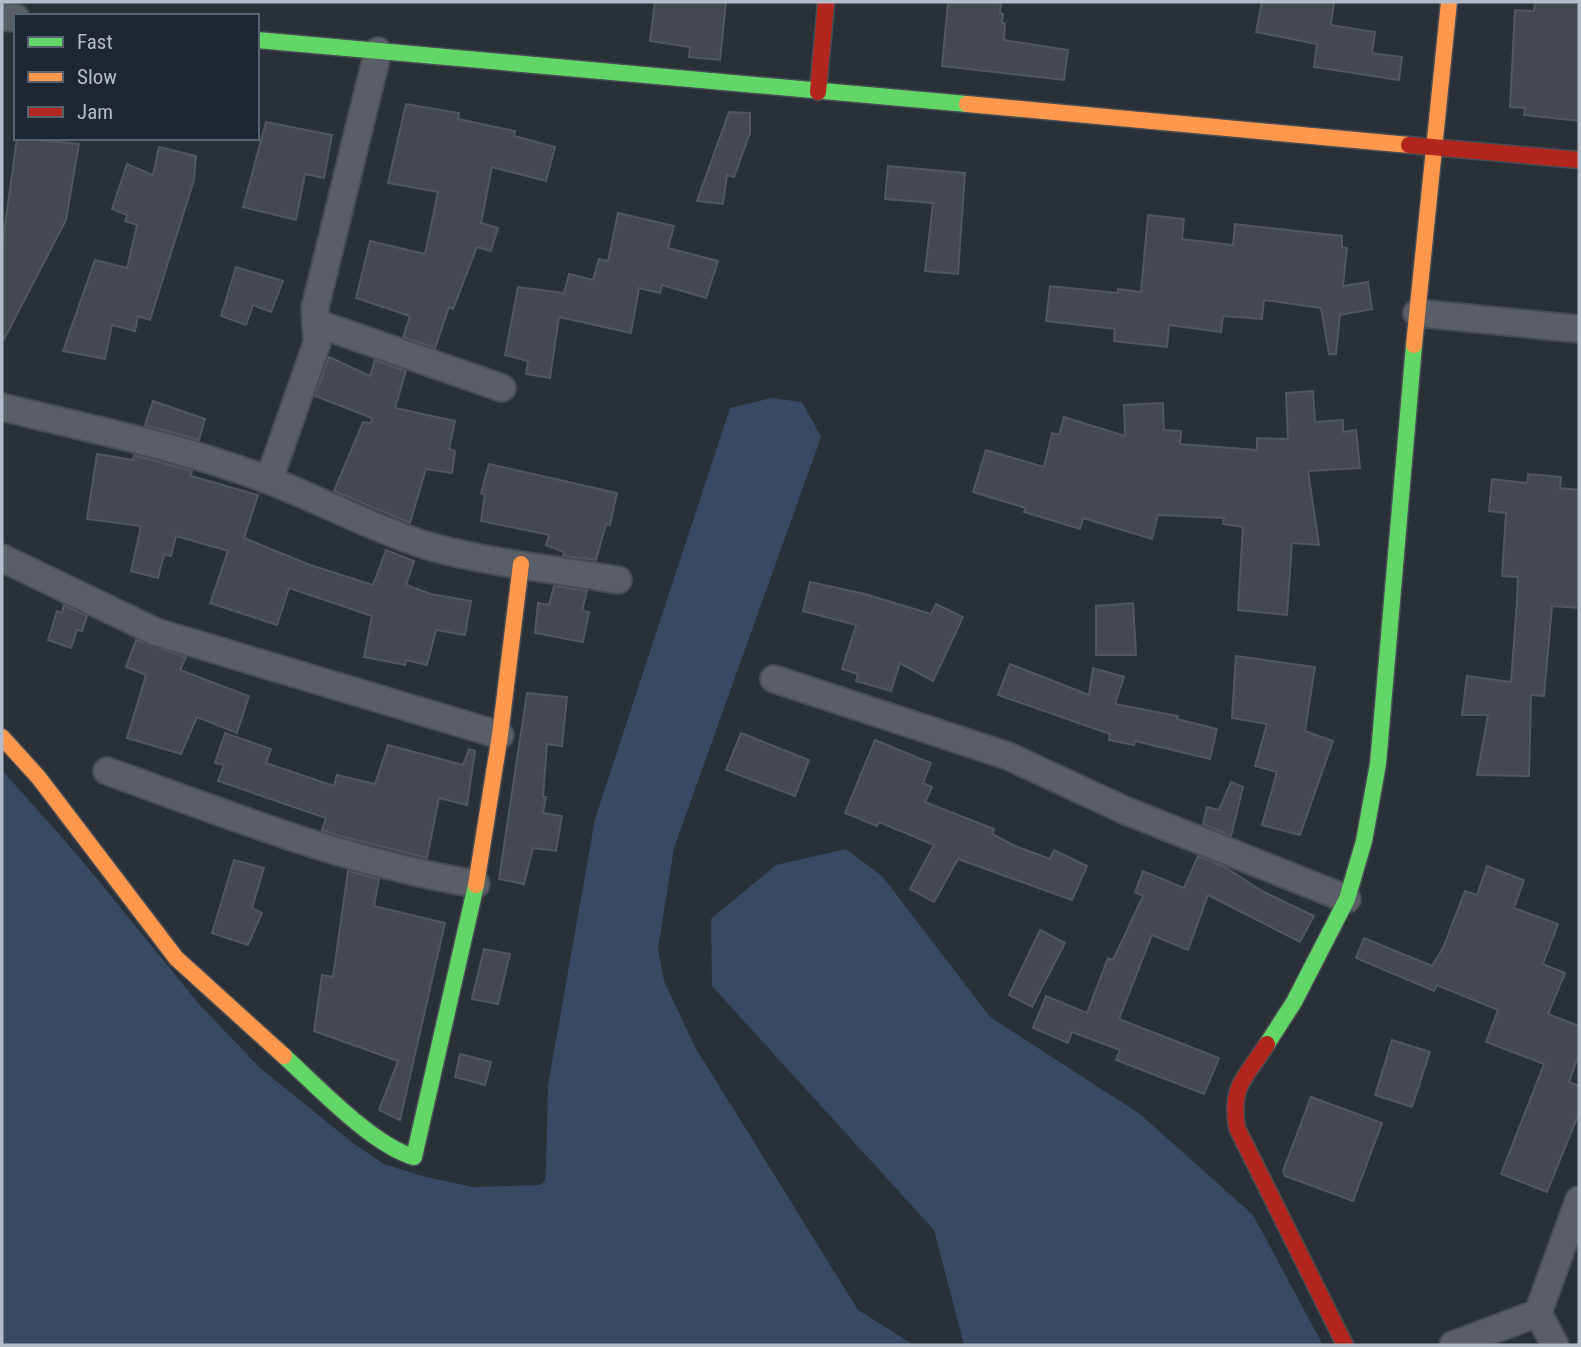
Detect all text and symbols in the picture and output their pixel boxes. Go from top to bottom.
legend [14,14,259,140]
text: Fast [77,30,113,54]
text: Slow [77,65,117,89]
text: Jam [77,100,113,124]

